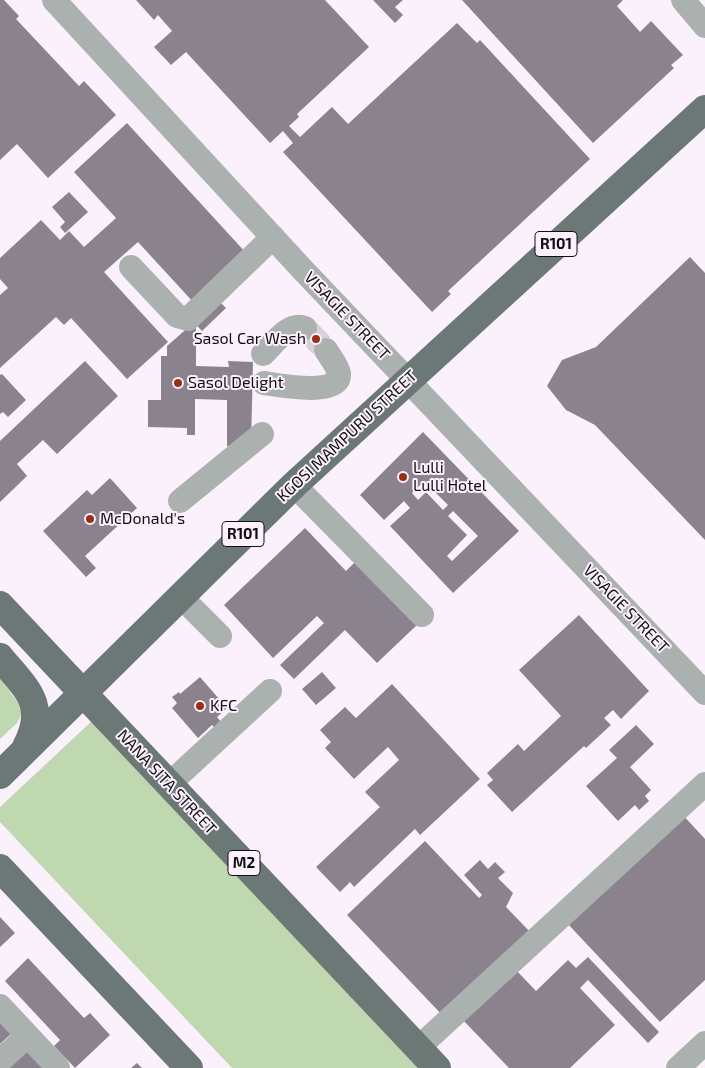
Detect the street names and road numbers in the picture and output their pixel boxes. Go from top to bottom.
road number: R101 [535,232,577,256]
street label: VISAGIE STREET [300,268,394,364]
street label: KGOSI MAMPURU STREET [273,366,421,506]
road number: R101 [222,522,264,546]
street label: VISAGIE STREET [579,561,673,657]
street label: NANA SITA STREET [113,726,221,838]
road number: M2 [228,850,260,876]

